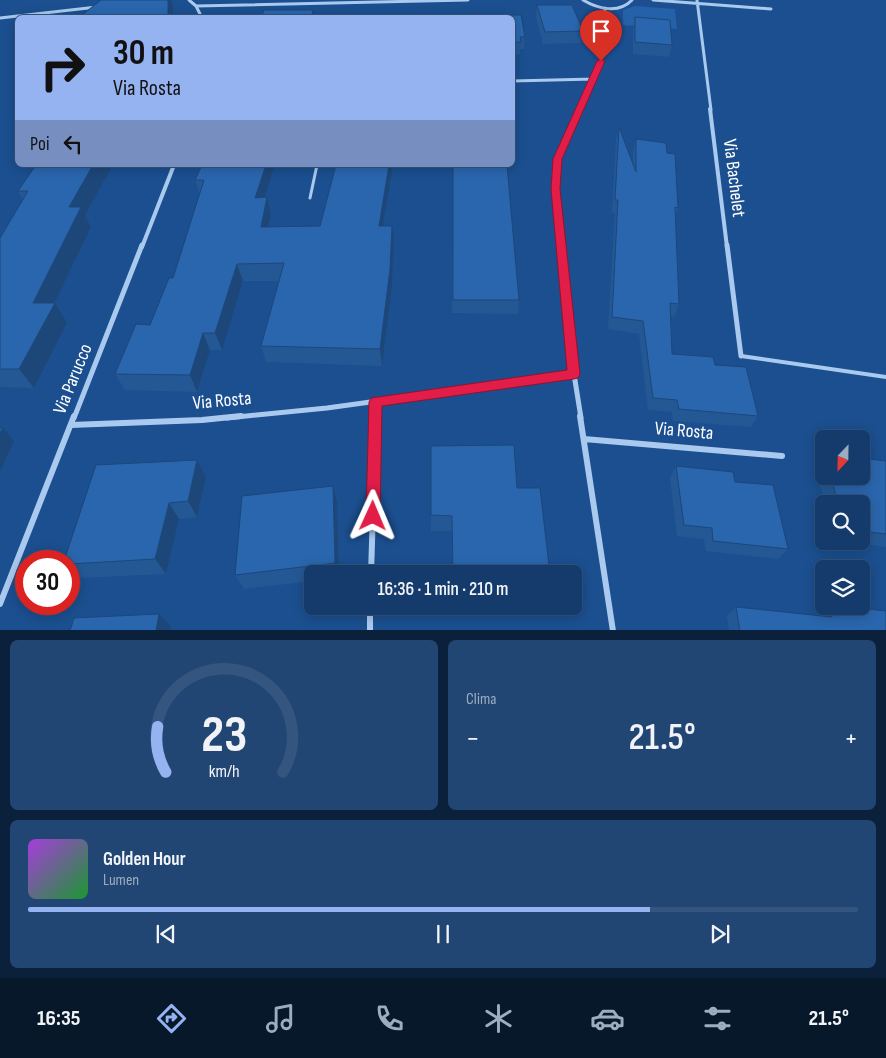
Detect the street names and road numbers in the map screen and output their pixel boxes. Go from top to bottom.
street label: Via Bachelet [718,138,750,219]
street label: Via Parucco [49,340,97,418]
street label: Via Rosta [192,387,252,415]
street label: Via Rosta [654,417,714,445]

